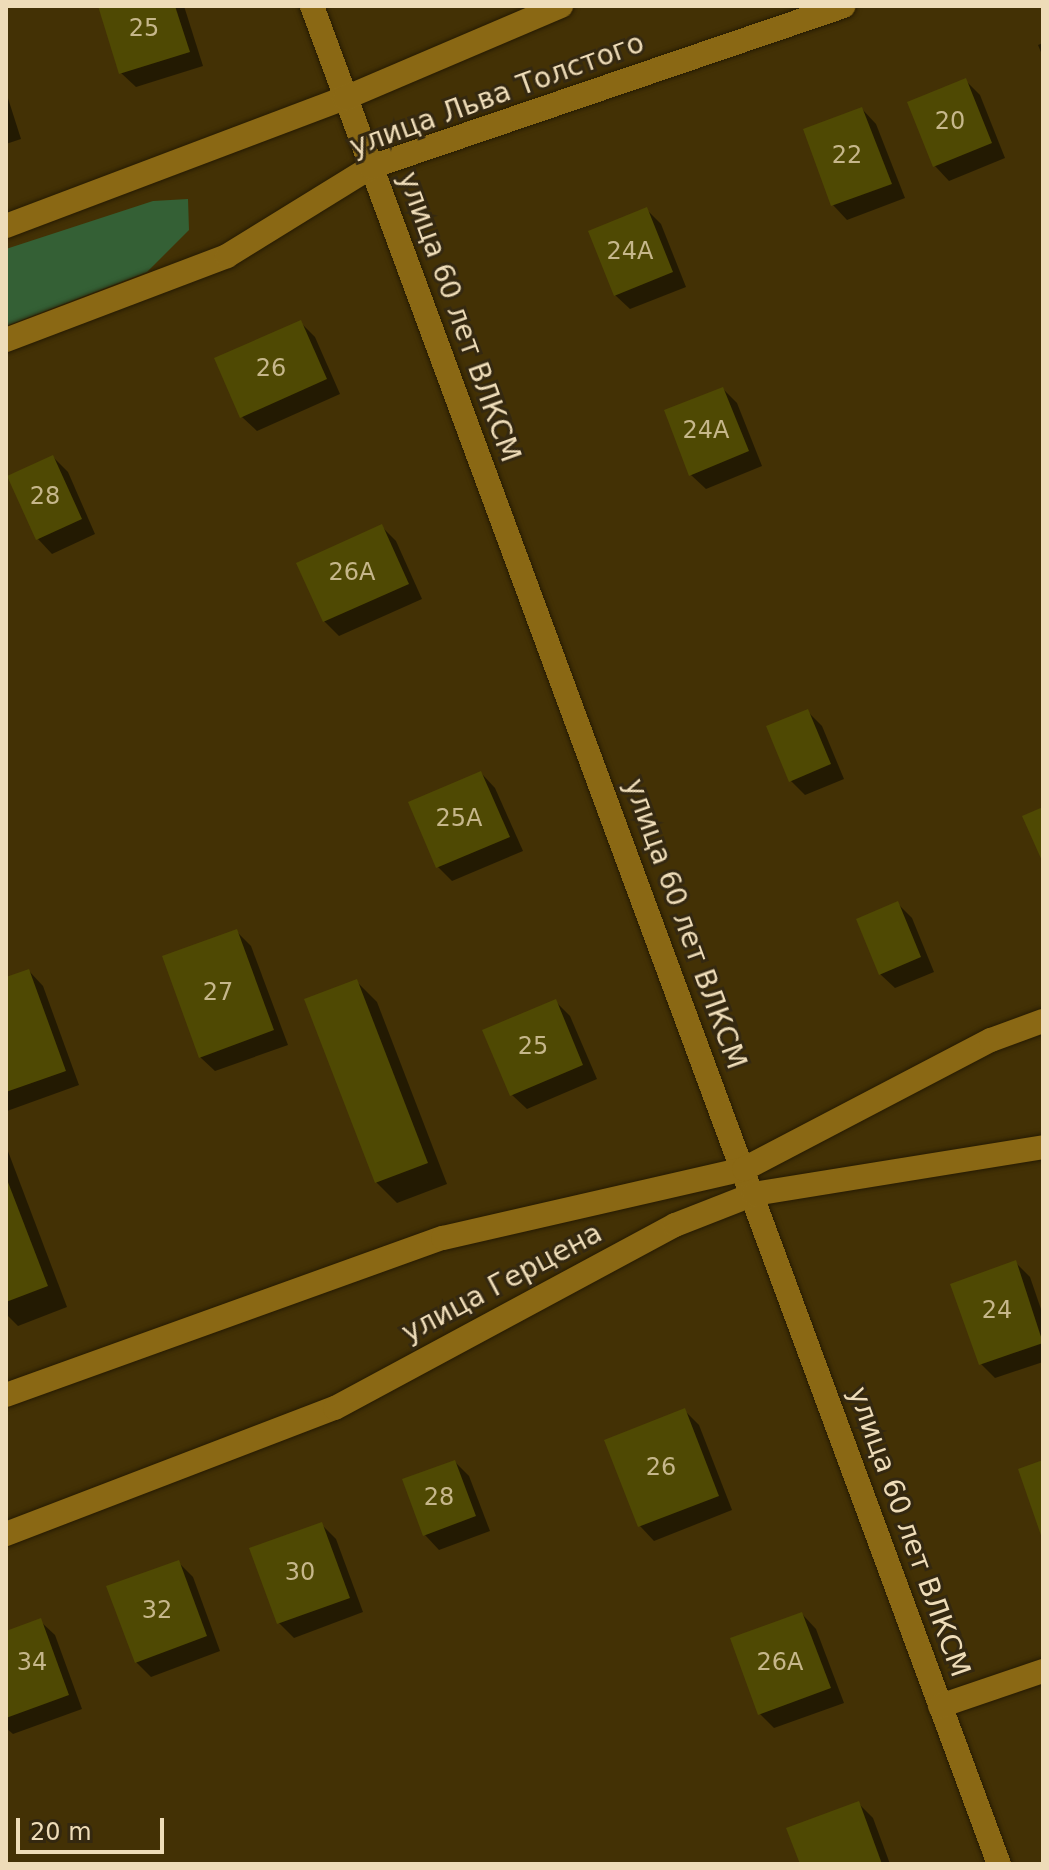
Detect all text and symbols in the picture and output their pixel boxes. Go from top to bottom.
house number: 25 [129,15,159,43]
street label: улица Льва Толстого [345,26,649,164]
house number: 20 [935,108,965,136]
house number: 22 [832,142,862,170]
street label: улица 60 лет ВЛКСМ [391,167,527,467]
house number: 24А [607,238,653,266]
house number: 26 [256,355,286,383]
house number: 24А [683,417,729,445]
house number: 28 [30,483,60,511]
house number: 26А [329,559,375,587]
street label: улица 60 лет ВЛКСМ [617,774,753,1074]
house number: 25А [436,805,482,833]
house number: 27 [203,979,233,1007]
house number: 25 [518,1033,548,1061]
street label: улица Герцена [396,1216,608,1350]
house number: 24 [982,1297,1012,1325]
street label: улица 60 лет ВЛКСМ [841,1382,977,1682]
house number: 26 [646,1454,676,1482]
house number: 28 [424,1484,454,1512]
house number: 30 [285,1559,315,1587]
house number: 32 [142,1597,172,1625]
house number: 34 [17,1649,47,1677]
house number: 26А [757,1649,803,1677]
scale bar [20,1802,168,1852]
text: 20 m [30,1818,92,1846]

